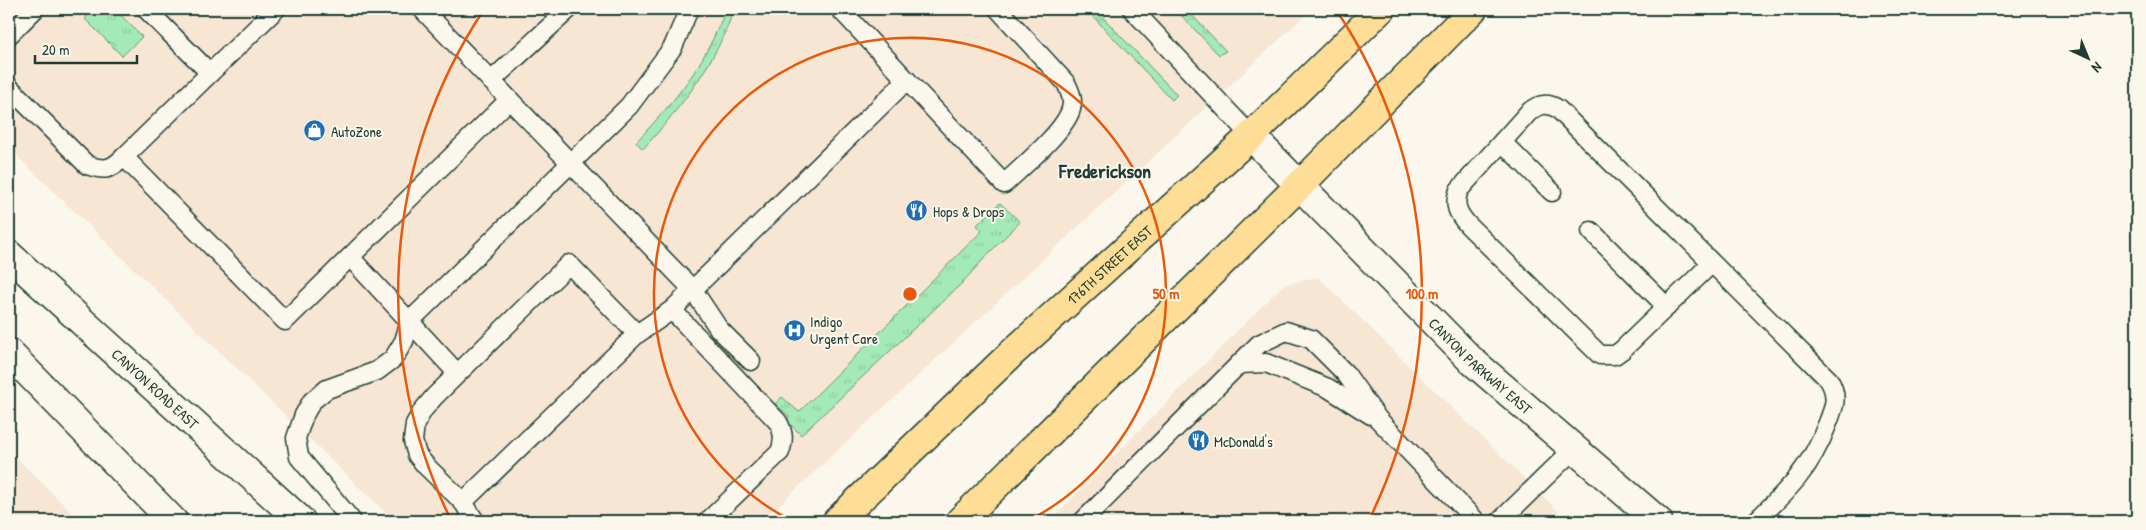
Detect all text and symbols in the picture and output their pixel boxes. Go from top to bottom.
scale bar [35,32,138,64]
north arrow [2064,32,2114,82]
text: 20 m [42,39,69,60]
text: N [2088,58,2107,78]
shop icon: AutoZone [303,119,327,143]
place label: AutoZone [331,121,382,142]
district label: Frederickson [1058,157,1151,184]
restaurant icon: Hops & Drops [905,199,929,223]
place label: Hops & Drops [933,201,1004,222]
street label: 176TH STREET EAST [1062,220,1157,309]
text: 50 m [1153,283,1179,304]
text: 100 m [1406,283,1438,304]
centre of rings [901,285,919,303]
place label: Indigo Urgent Care [810,311,878,349]
street label: CANYON PARKWAY EAST [1424,313,1538,419]
hospital icon: Indigo Urgent Care [782,318,806,342]
street label: CANYON ROAD EAST [107,343,204,434]
restaurant icon: McDonald's [1186,429,1210,453]
place label: McDonald's [1214,431,1273,452]

